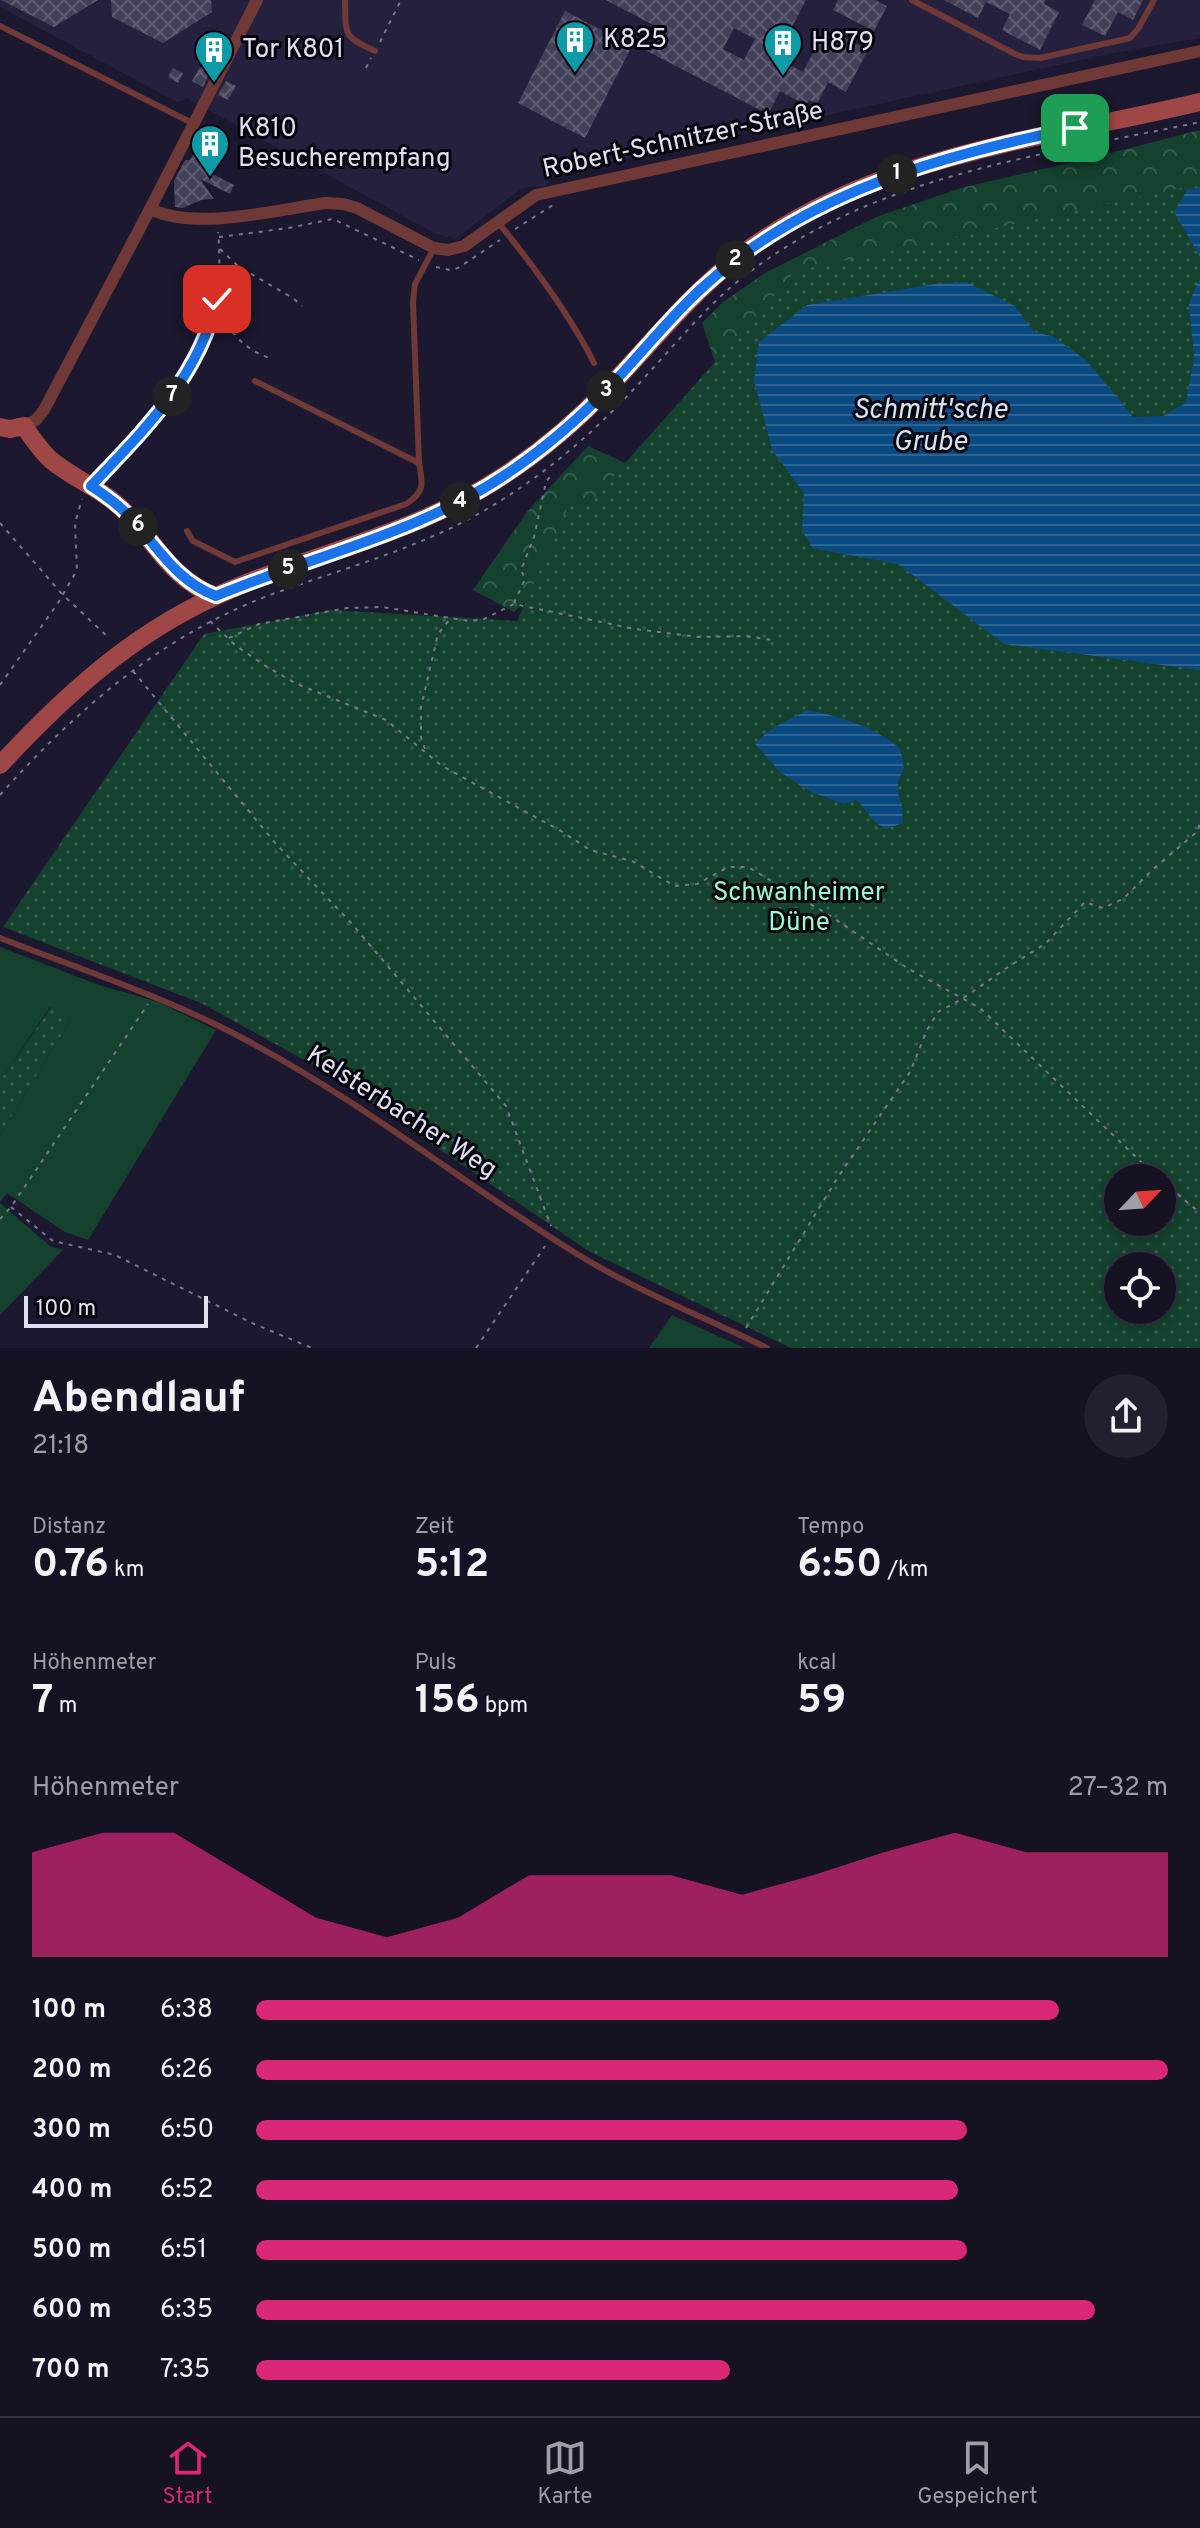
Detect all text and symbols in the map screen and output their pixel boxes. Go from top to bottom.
building icon: K825 [554,19,596,74]
building icon: H879 [762,22,804,77]
place label: K825 [603,24,667,57]
place label: H879 [811,27,874,60]
building icon: Tor K801 [193,29,235,84]
place label: Tor K801 [242,34,344,67]
pin [1041,94,1109,162]
street label: Robert-Schnitzer-Straße [540,95,826,187]
icon: arrive [1053,106,1097,150]
place label: K810 Besucherempfang [238,113,451,176]
building icon: K810 Besucherempfang [189,123,231,178]
pin: 1 [877,154,917,194]
text: 1 [893,160,901,187]
pin: 2 [715,240,755,280]
text: 2 [728,246,742,273]
pin [183,265,251,333]
icon: check [195,277,239,321]
pin: 3 [586,371,626,411]
pin: 7 [152,376,192,416]
text: 3 [599,377,613,404]
text: 7 [166,382,178,409]
water label: Schmitt'sche Grube [853,393,1008,461]
pin: 4 [440,482,480,522]
text: 4 [453,488,467,515]
pin: 6 [118,506,158,546]
text: 6 [131,512,145,539]
pin: 5 [268,549,308,589]
text: 5 [281,555,295,582]
park label: Schwanheimer Düne [713,877,885,940]
street label: Kelsterbacher Weg [300,1039,502,1187]
north arrow [1104,1164,1176,1236]
map controls [1104,1164,1176,1324]
button: locate [1104,1252,1176,1324]
scale bar [24,1292,208,1328]
text: 100 m [36,1296,96,1323]
text: Abendlauf [32,1372,245,1428]
button: share [1084,1374,1168,1458]
text: 21:18 [32,1430,89,1463]
text: Distanz [32,1514,106,1541]
text: Zeit [415,1514,454,1541]
text: Tempo [797,1514,864,1541]
text: 0.76 [32,1541,109,1591]
text: 5:12 [415,1541,489,1591]
text: 6:50 [797,1541,882,1591]
text: km [109,1557,144,1584]
text: /km [882,1557,929,1584]
text: Höhenmeter [32,1650,156,1677]
text: Puls [415,1650,457,1677]
text: kcal [797,1650,836,1677]
text: 7 [32,1677,53,1727]
text: 156 [415,1677,480,1727]
text: 59 [797,1677,846,1727]
text: m [53,1693,77,1720]
text: bpm [480,1693,528,1720]
text: Höhenmeter [32,1772,179,1805]
text: 27–32 m [1068,1772,1168,1805]
text: 100 m [32,1994,106,2027]
text: 6:38 [160,1994,213,2027]
text: 200 m [32,2054,111,2087]
text: 6:26 [160,2054,213,2087]
text: 300 m [32,2114,111,2147]
text: 6:50 [160,2114,214,2147]
text: 400 m [32,2174,112,2207]
text: 6:52 [160,2174,213,2207]
text: 500 m [32,2234,111,2267]
text: 6:51 [160,2234,207,2267]
text: 600 m [32,2294,112,2327]
text: 6:35 [160,2294,213,2327]
text: 700 m [32,2354,110,2387]
text: 7:35 [160,2354,210,2387]
tab: Start [162,2436,213,2511]
tab: Karte [537,2436,592,2511]
tab: Gespeichert [917,2436,1038,2511]

